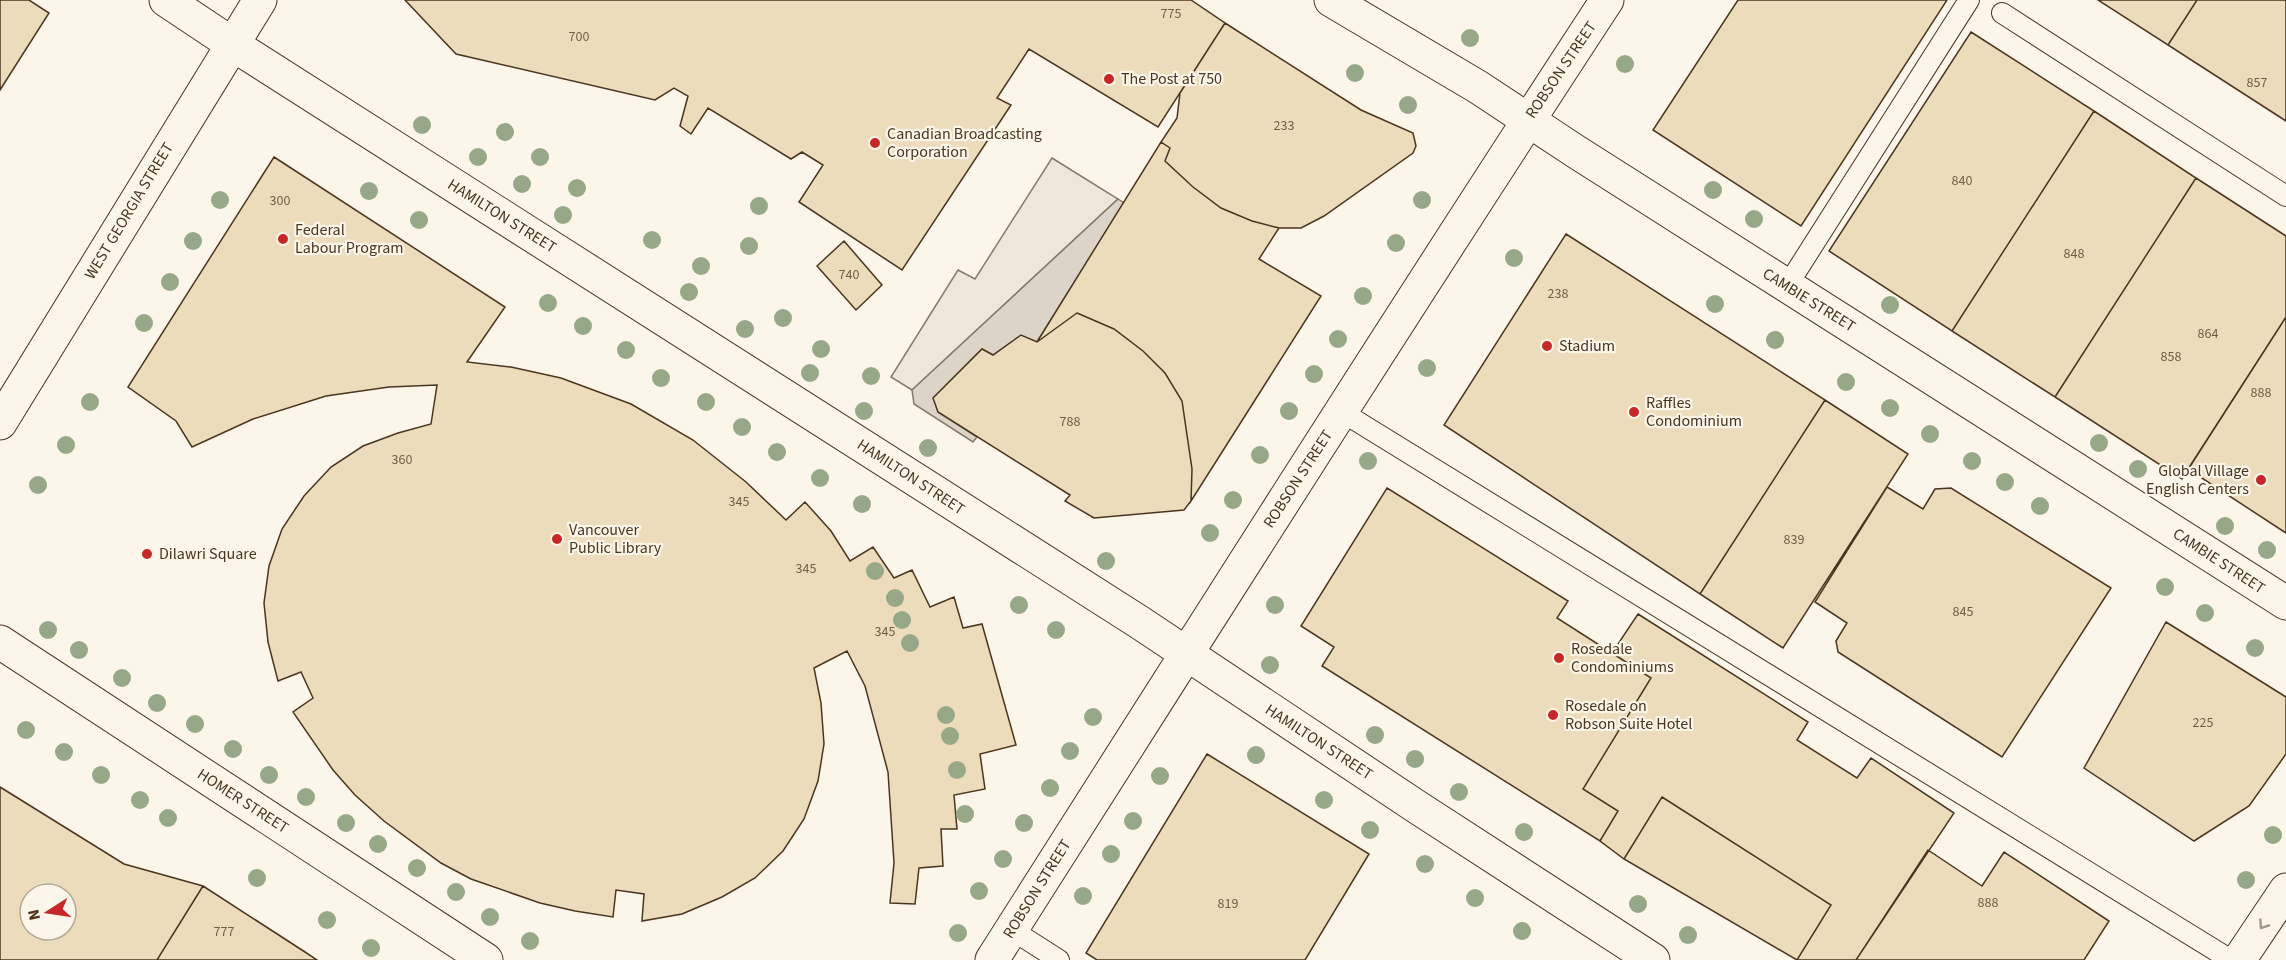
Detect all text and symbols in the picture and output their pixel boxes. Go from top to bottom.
house number: 775 [1161,4,1181,24]
street label: ROBSON STREET [1520,17,1602,123]
house number: 700 [569,27,589,47]
place label: The Post at 750 [1121,68,1222,90]
marker: The Post at 750 [1102,72,1116,86]
house number: 857 [2247,73,2267,93]
house number: 233 [1274,116,1294,136]
place label: Canadian Broadcasting Corporation [887,123,1042,163]
marker: Canadian Broadcasting Corporation [868,136,882,150]
street label: WEST GEORGIA STREET [79,138,179,284]
house number: 840 [1952,171,1972,191]
street label: HAMILTON STREET [443,174,561,259]
house number: 300 [270,191,290,211]
place label: Federal Labour Program [295,219,404,259]
marker: Federal Labour Program [276,232,290,246]
house number: 848 [2064,244,2084,264]
street label: CAMBIE STREET [1758,263,1860,338]
house number: 740 [839,265,859,285]
house number: 238 [1548,284,1568,304]
house number: 864 [2198,324,2218,344]
place label: Stadium [1559,335,1615,357]
marker: Stadium [1540,339,1554,353]
house number: 858 [2161,347,2181,367]
house number: 888 [2251,383,2271,403]
place label: Raffles Condominium [1646,392,1742,432]
marker: Raffles Condominium [1627,405,1641,419]
house number: 788 [1060,412,1080,432]
street label: ROBSON STREET [1258,425,1338,532]
street label: HAMILTON STREET [853,434,970,520]
house number: 360 [392,450,412,470]
place label: Global Village English Centers [2146,460,2249,500]
marker: Global Village English Centers [2254,473,2268,487]
house number: 345 [729,492,749,512]
place label: Vancouver Public Library [569,519,662,559]
street label: CAMBIE STREET [2169,523,2270,599]
house number: 839 [1784,530,1804,550]
marker: Vancouver Public Library [550,532,564,546]
place label: Dilawri Square [159,543,257,565]
marker: Dilawri Square [140,547,154,561]
house number: 345 [796,559,816,579]
house number: 845 [1953,602,1973,622]
house number: 345 [875,622,895,642]
place label: Rosedale Condominiums [1571,638,1674,678]
marker: Rosedale Condominiums [1552,651,1566,665]
place label: Rosedale on Robson Suite Hotel [1565,695,1692,735]
street label: HAMILTON STREET [1261,699,1378,785]
marker: Rosedale on Robson Suite Hotel [1546,708,1560,722]
house number: 225 [2193,713,2213,733]
street label: HOMER STREET [193,763,293,839]
street label: ROBSON STREET [998,835,1076,943]
north arrow [18,882,78,942]
house number: 888 [1978,893,1998,913]
house number: 819 [1218,894,1238,914]
text: N [22,907,46,922]
one-way arrow [2259,918,2270,929]
house number: 777 [214,922,234,942]

